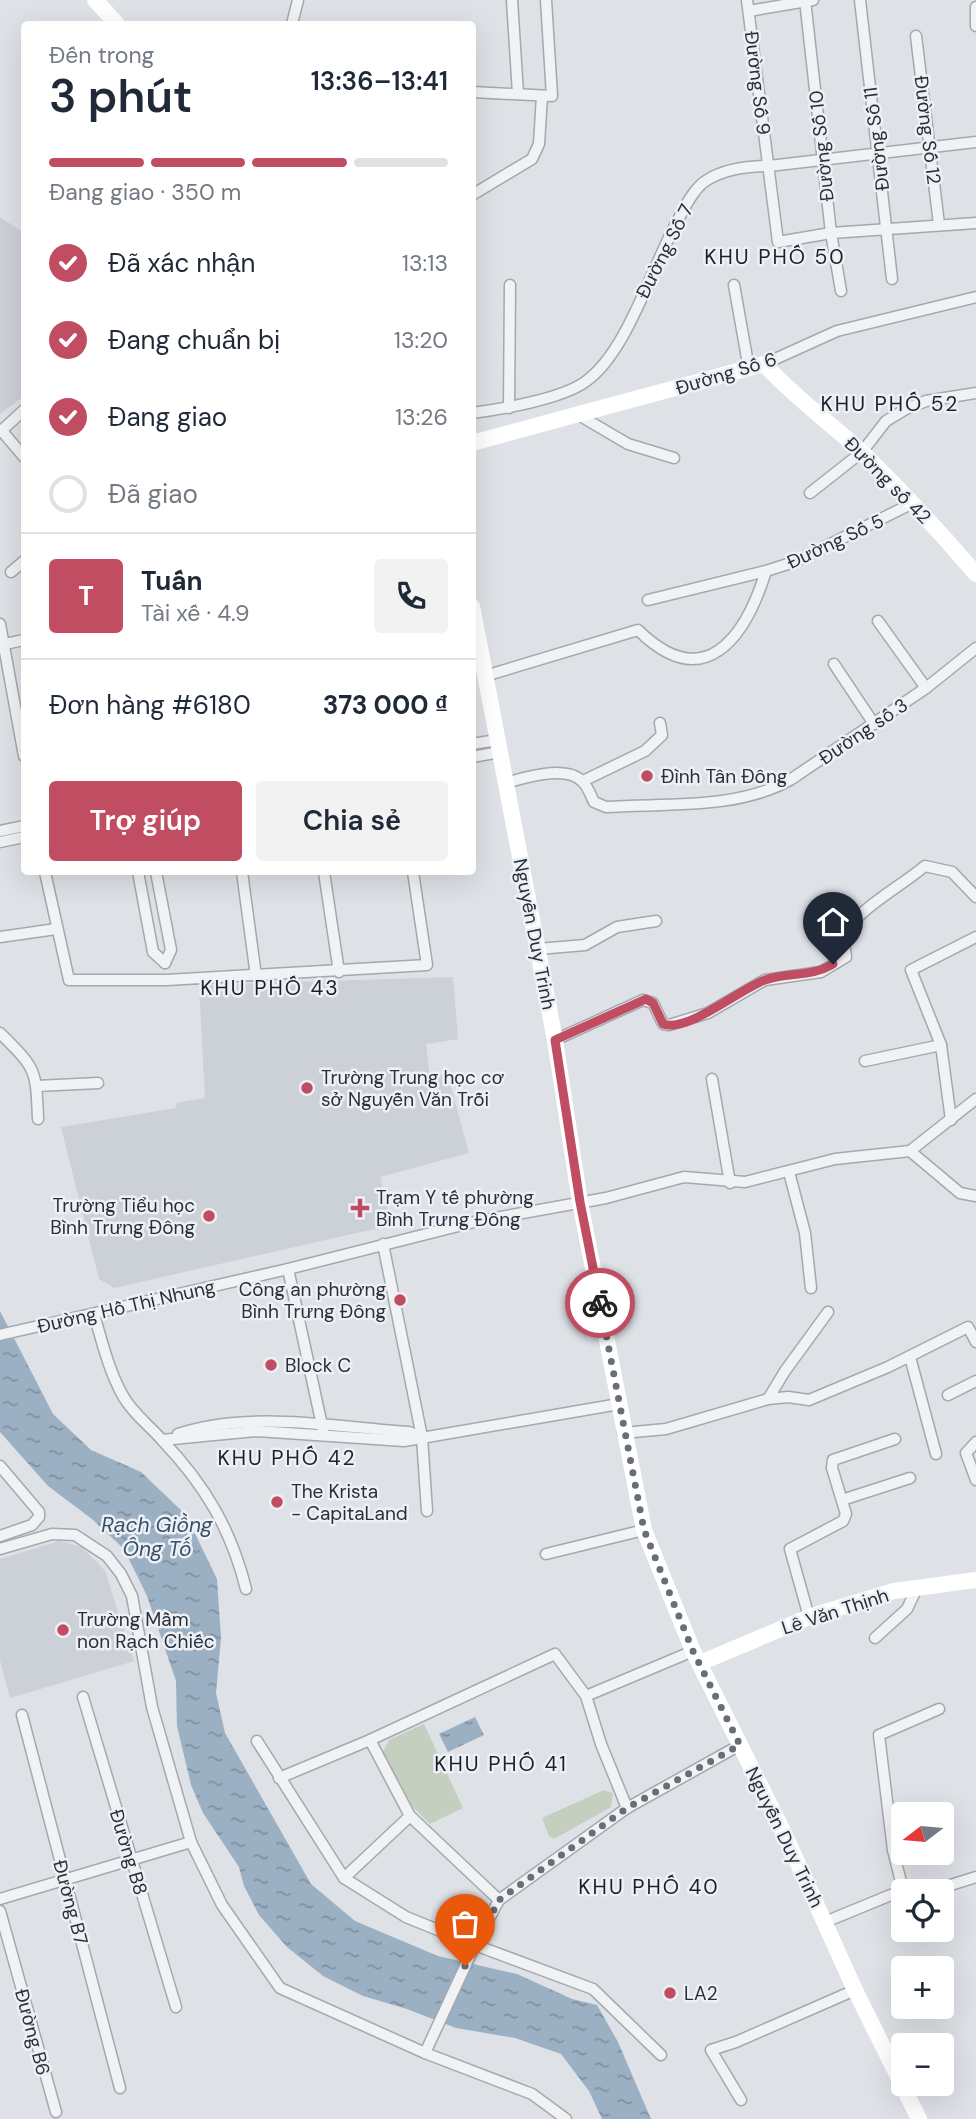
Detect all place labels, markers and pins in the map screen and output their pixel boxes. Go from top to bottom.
place label: Đình Tân Đông [661,764,788,789]
marker: Đình Tân Đông [639,768,655,784]
pin [803,892,863,964]
place label: Trường Trung học cơ sở Nguyễn Văn Trỗi [321,1065,504,1112]
marker: Trường Trung học cơ sở Nguyễn Văn Trỗi [299,1080,315,1096]
place label: Trạm Y tế phường Bình Trưng Đông [376,1185,534,1232]
place label: Trường Tiểu học Bình Trưng Đông [50,1193,195,1240]
marker: Trạm Y tế phường Bình Trưng Đông [350,1198,370,1218]
marker: Trường Tiểu học Bình Trưng Đông [201,1208,217,1224]
place label: Công an phường Bình Trưng Đông [239,1277,386,1324]
marker: Công an phường Bình Trưng Đông [392,1292,408,1308]
place label: Block C [285,1353,351,1378]
marker: Block C [263,1357,279,1373]
place label: The Krista - CapitaLand [291,1479,408,1526]
marker: The Krista - CapitaLand [269,1494,285,1510]
place label: Trường Mầm non Rạch Chiếc [77,1607,215,1654]
marker: Trường Mầm non Rạch Chiếc [55,1622,71,1638]
pin [435,1894,495,1966]
place label: LA2 [684,1981,718,2006]
marker: LA2 [662,1985,678,2001]

